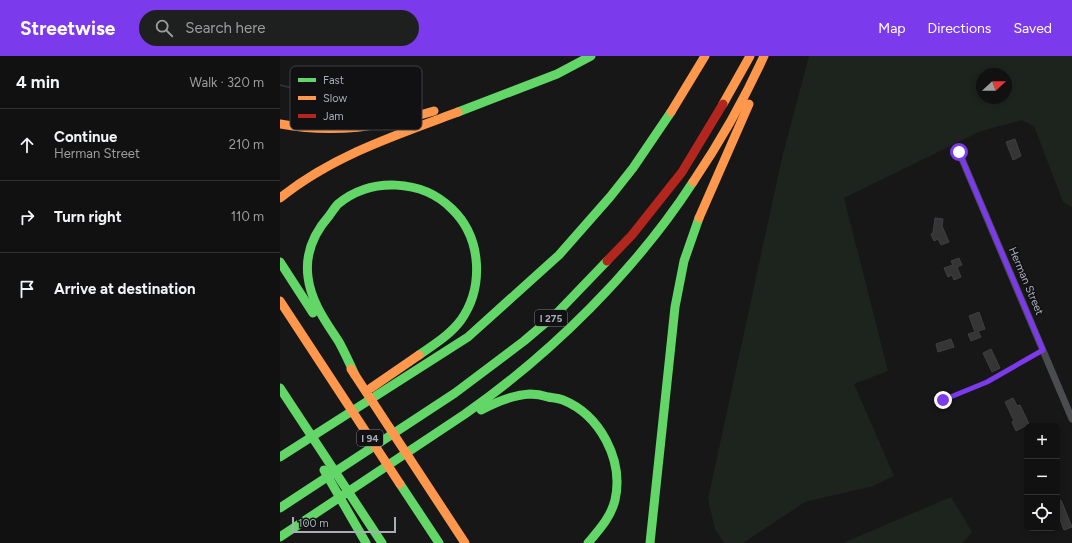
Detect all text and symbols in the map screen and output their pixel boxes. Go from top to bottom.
search box [139,10,419,46]
text: Streetwise [20,17,115,40]
icon: search [153,17,175,39]
text: Search here [185,19,265,37]
text: Map [878,20,906,37]
text: Directions [928,20,991,37]
text: Saved [1013,20,1052,37]
legend [290,66,422,130]
north arrow [976,68,1012,104]
text: 4 min [16,72,60,92]
text: Fast [323,74,344,87]
text: Walk · 320 m [190,75,264,90]
text: Slow [323,92,347,105]
text: Jam [323,110,344,123]
text: Continue [54,128,117,146]
icon: ahead [16,134,38,156]
text: 210 m [229,137,264,152]
route start [950,143,968,161]
text: Herman Street [54,146,140,161]
icon: right [16,206,38,228]
text: Turn right [54,208,122,226]
text: 110 m [231,209,264,224]
street label: Herman Street [1006,245,1046,317]
icon: arrive [16,278,38,300]
text: Arrive at destination [54,280,195,298]
road number: I 275 [535,310,567,326]
route end [934,391,952,409]
map controls [1024,423,1060,531]
button: + [1024,423,1060,459]
road number: I 94 [357,430,383,446]
button: − [1024,459,1060,495]
button: locate [1024,495,1060,531]
scale bar [292,515,396,534]
text: 100 m [298,517,329,530]

